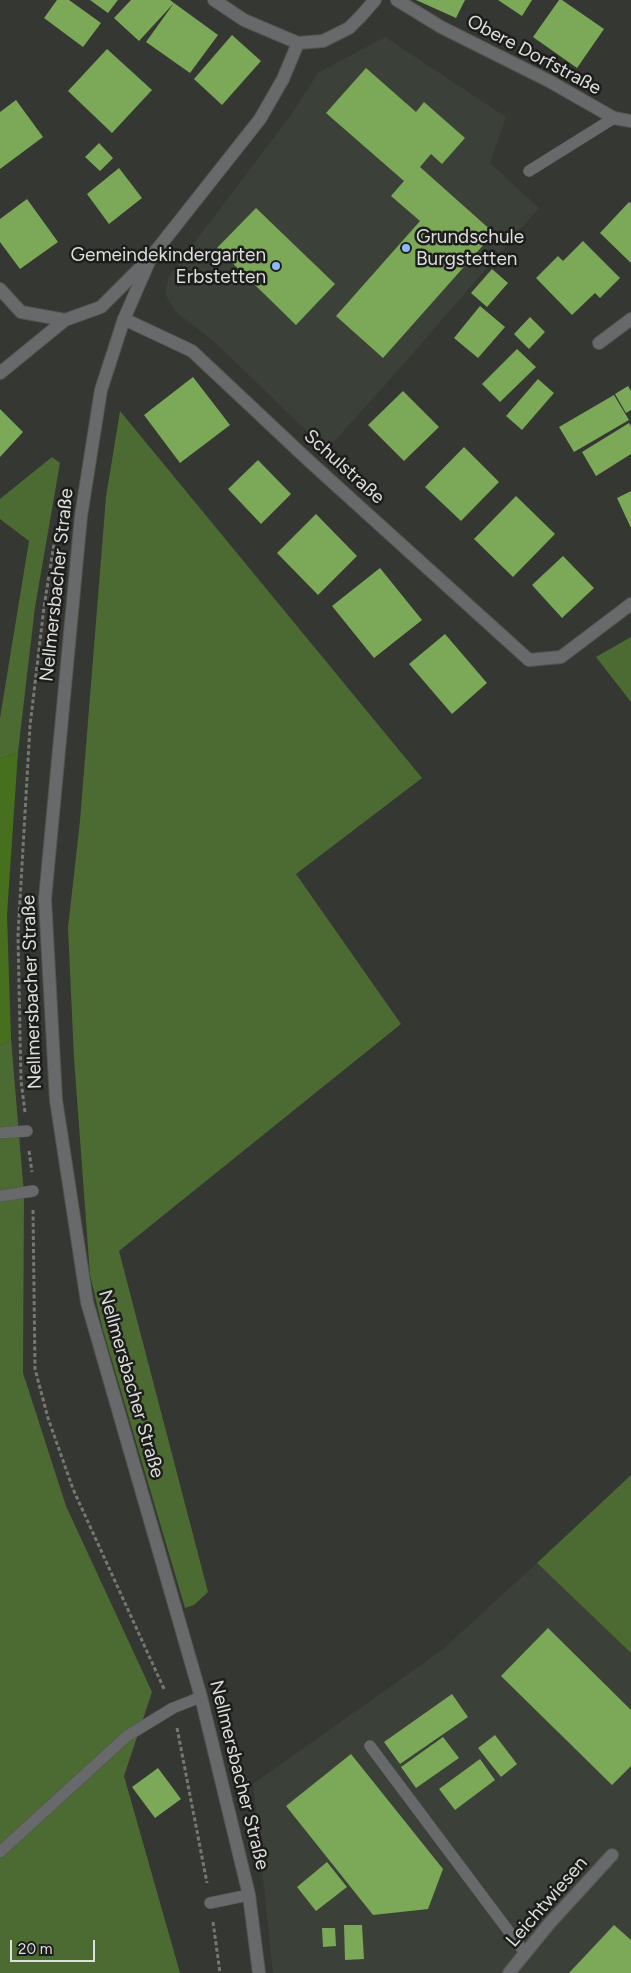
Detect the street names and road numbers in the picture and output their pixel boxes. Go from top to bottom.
street label: Obere Dorfstraße [463,10,605,100]
street label: Schulstraße [299,425,389,509]
street label: Nellmersbacher Straße [35,487,79,683]
street label: Nellmersbacher Straße [17,894,47,1090]
street label: Nellmersbacher Straße [93,1287,169,1481]
street label: Nellmersbacher Straße [204,1678,274,1872]
street label: Leichtwiesen [502,1852,592,1952]

